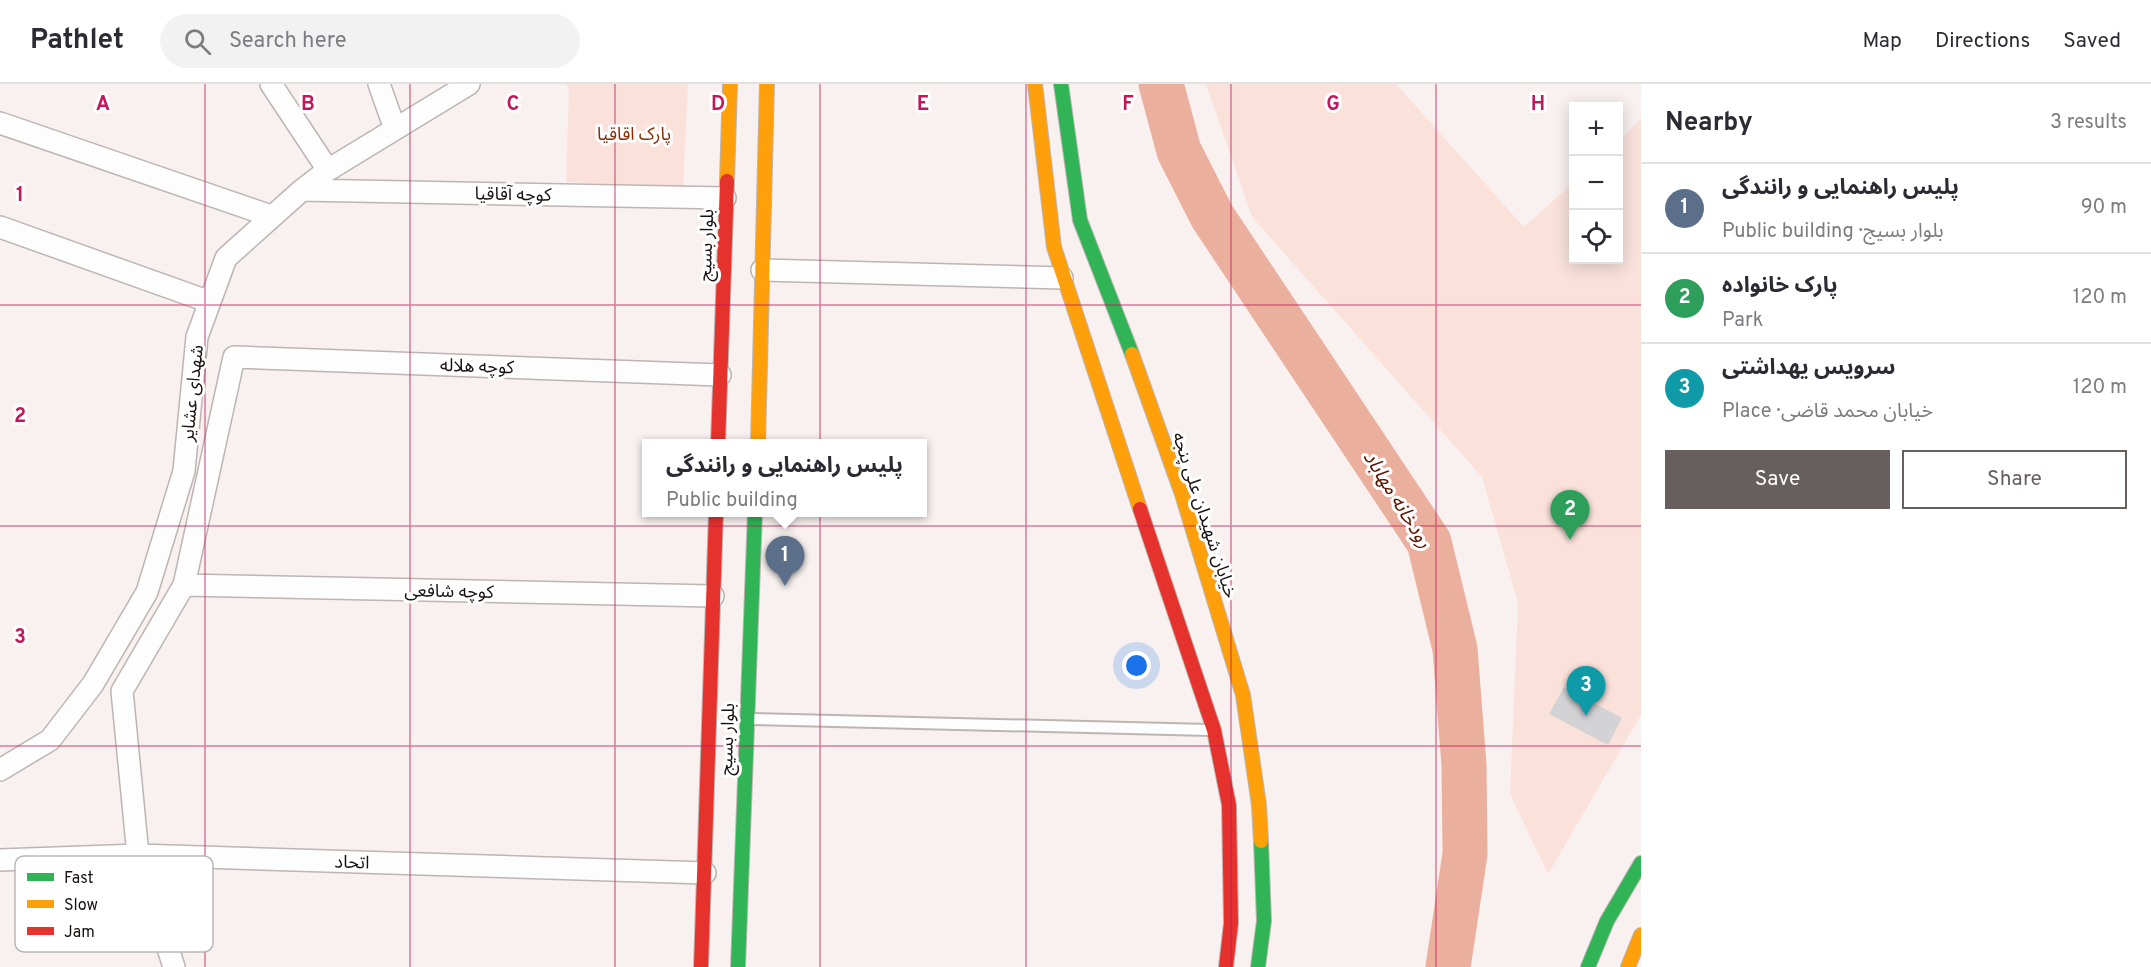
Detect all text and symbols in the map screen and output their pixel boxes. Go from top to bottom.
search box [160,14,580,68]
text: Pathlet [30,23,124,59]
icon: search [181,25,214,58]
text: Search here [229,28,347,55]
text: Map [1862,28,1902,55]
text: Directions [1935,28,2030,55]
text: Saved [2063,28,2121,55]
text: A [96,92,110,118]
text: B [301,92,315,118]
text: C [507,92,519,118]
text: D [711,92,725,118]
text: E [917,92,929,118]
text: F [1122,92,1134,118]
text: G [1326,92,1340,118]
text: H [1531,92,1545,118]
map controls [1569,102,1623,264]
button: + [1569,102,1623,156]
text: Nearby [1665,107,1753,140]
text: 3 results [2050,110,2127,136]
park label: پارک اقاقیا [597,124,671,147]
button: − [1569,156,1623,210]
text: پلیس راهنمایی و رانندگی [1722,175,1959,202]
text: 1 [16,183,24,209]
street label: کوچه آقاقیا [474,183,552,208]
text: 1 [1681,195,1689,221]
text: 90 m [2081,195,2127,221]
street label: بلوار بسیج [695,208,720,282]
button: locate [1569,210,1623,264]
text: Public building · بلوار بسیج [1722,219,1944,245]
text: پارک خانواده [1722,273,1838,300]
text: 2 [1678,285,1691,311]
text: 120 m [2073,285,2127,311]
text: Park [1722,308,1763,334]
street label: شهدای عشایر [177,344,210,444]
street label: کوچه هلاله [440,355,515,380]
text: سرویس یهداشتی [1722,355,1895,382]
text: 3 [1679,375,1691,401]
text: 120 m [2073,375,2127,401]
text: Place · خیابان محمد قاضی [1722,399,1933,425]
text: 2 [14,404,26,430]
street label: خیابان شهیدان علی پنجه [1166,430,1241,601]
popup [642,439,927,517]
water label: رودخانه مهاباد [1356,446,1437,554]
button: Save [1665,450,1890,509]
button: Share [1902,450,2127,509]
text: پلیس راهنمایی و رانندگی [666,453,903,480]
text: Public building [666,488,798,514]
pin: 2 [1550,490,1590,540]
pin: 1 [766,536,804,586]
street label: کوچه شافعی [404,580,495,605]
text: 3 [14,625,26,651]
your location [1122,651,1151,680]
pin: 3 [1566,666,1606,716]
street label: بلوار بسیج [716,702,741,776]
street label: اتحاد [334,851,370,876]
legend [15,856,213,952]
text: Fast [64,869,94,889]
text: Slow [64,896,98,916]
text: Jam [64,923,95,943]

